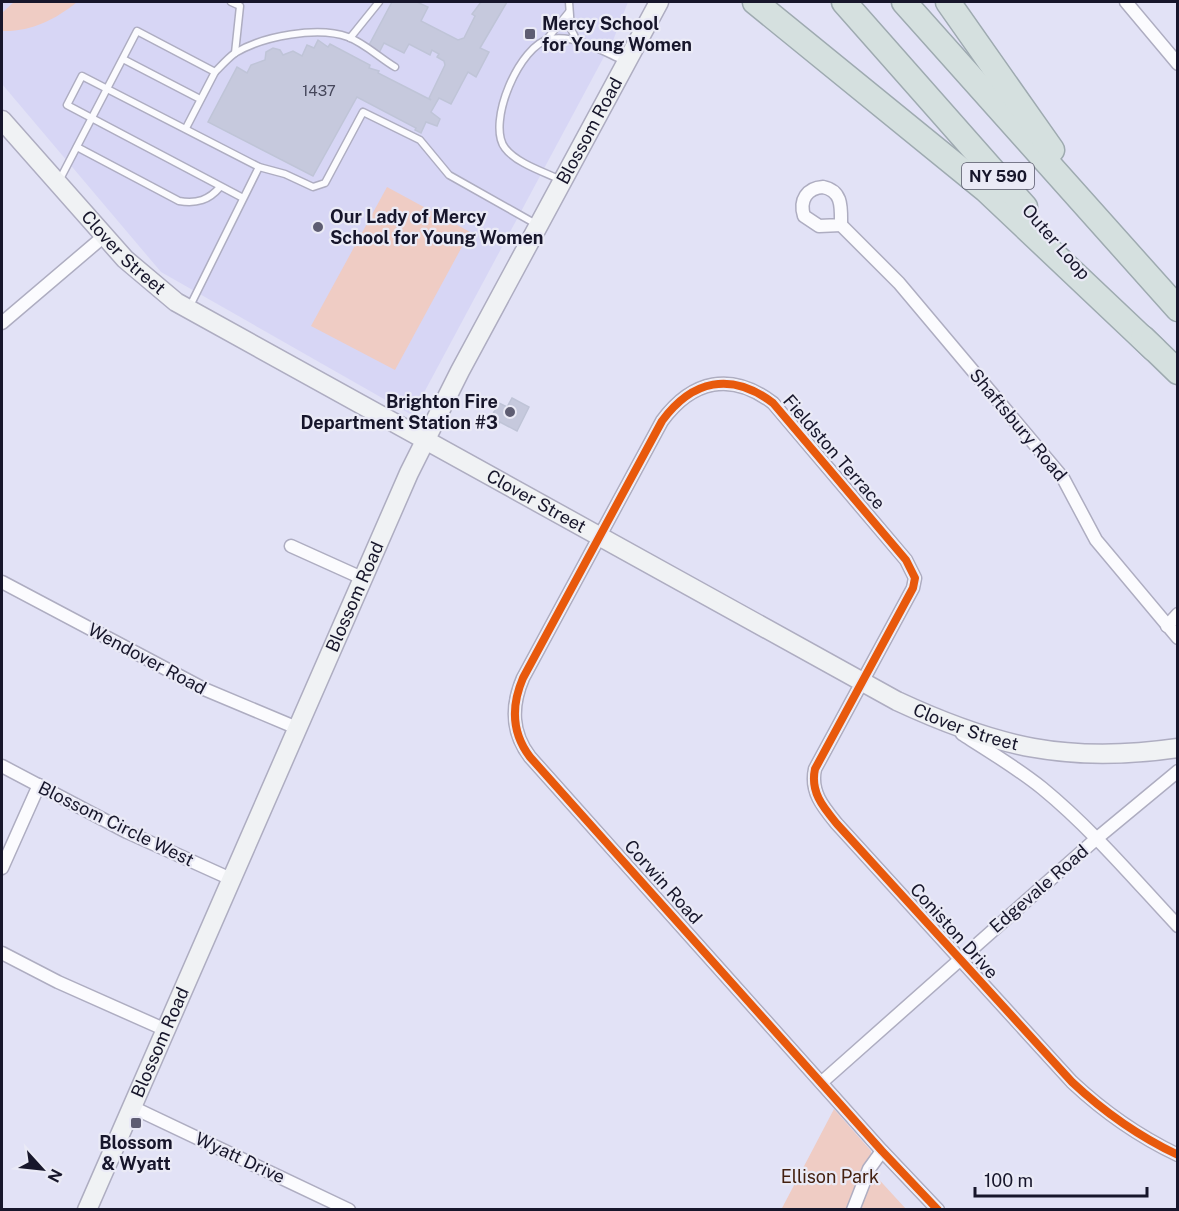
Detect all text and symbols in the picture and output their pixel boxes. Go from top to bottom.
place label: Mercy School for Young Women [542,13,692,55]
marker: Mercy School for Young Women [523,27,537,41]
street label: Blossom Road [552,74,626,188]
house number: 1437 [302,82,336,99]
road number: NY 590 [962,163,1034,189]
street label: Outer Loop [1018,200,1095,284]
street label: Clover Street [77,206,170,299]
place label: Our Lady of Mercy School for Young Women [330,206,544,248]
marker: Our Lady of Mercy School for Young Women [311,220,325,234]
street label: Shaftsbury Road [965,364,1071,485]
street label: Fieldston Terrace [779,390,890,513]
place label: Brighton Fire Department Station #3 [300,391,498,433]
marker: Brighton Fire Department Station #3 [503,405,517,419]
street label: Clover Street [483,465,590,537]
street label: Blossom Road [321,538,388,655]
street label: Wendover Road [85,619,210,699]
street label: Clover Street [910,699,1021,754]
street label: Blossom Circle West [35,777,197,870]
street label: Corwin Road [620,835,707,928]
street label: Edgevale Road [985,840,1092,937]
street label: Coniston Drive [906,879,1003,983]
street label: Blossom Road [127,984,193,1100]
marker: Blossom & Wyatt [129,1116,143,1130]
street label: Wyatt Drive [192,1128,288,1188]
place label: Blossom & Wyatt [99,1132,173,1174]
north arrow [12,1139,72,1199]
scale bar [975,1160,1148,1198]
text: N [44,1166,66,1185]
park label: Ellison Park [781,1166,879,1187]
text: 100 m [984,1170,1033,1191]

